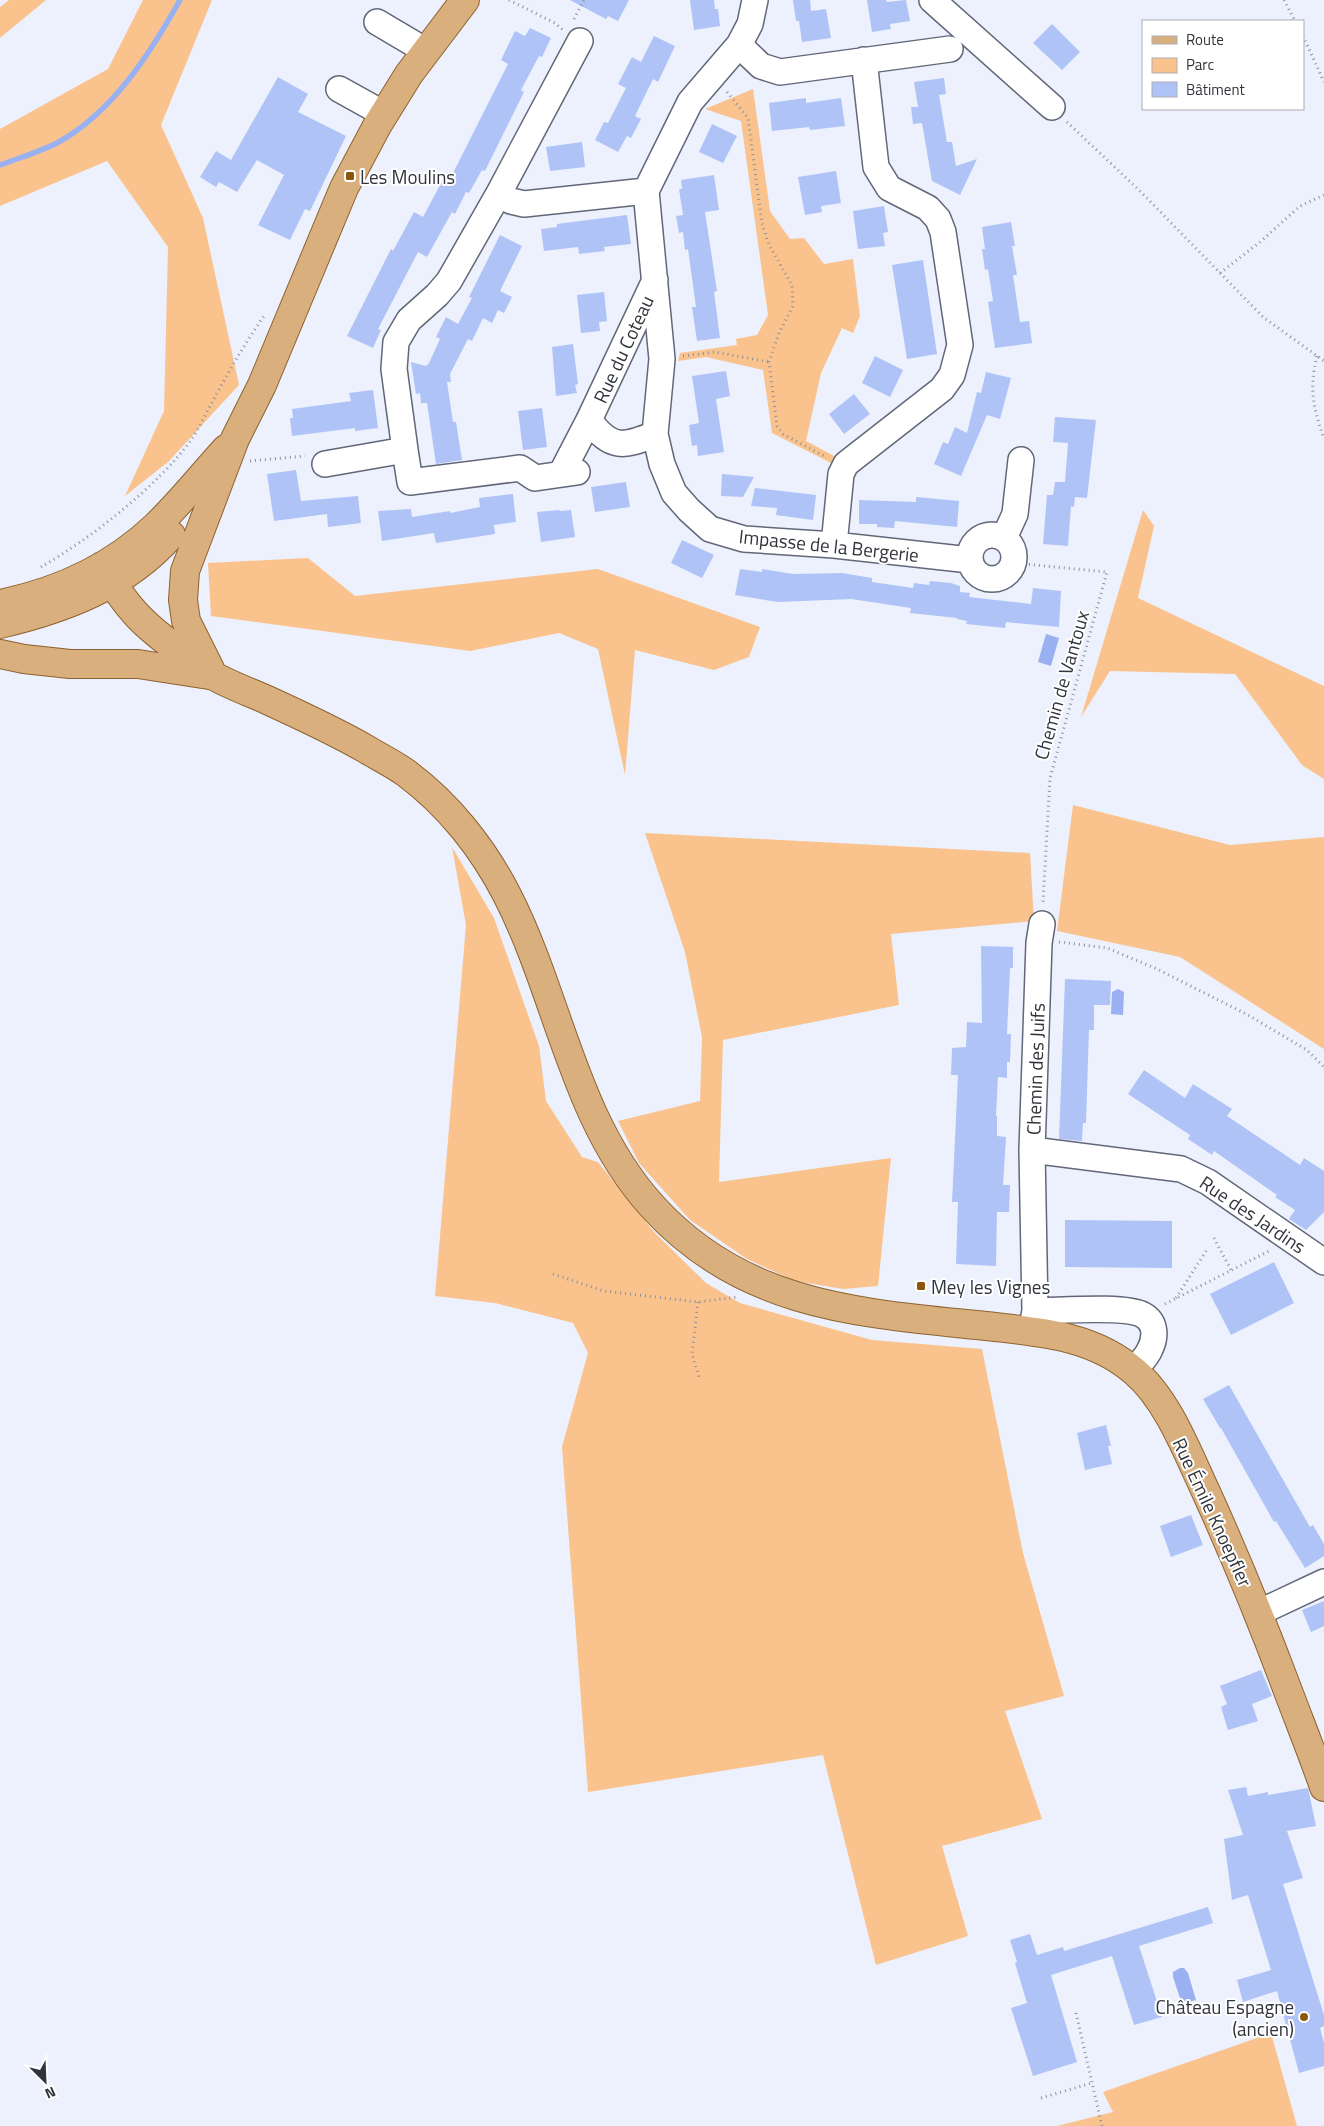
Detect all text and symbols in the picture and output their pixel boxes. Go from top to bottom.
legend [1142,20,1304,110]
text: Route [1186,28,1224,51]
text: Parc [1186,53,1214,76]
text: Bâtiment [1186,78,1245,101]
place label: Les Moulins [360,162,455,191]
marker: Les Moulins [344,170,356,182]
street label: Rue du Coteau [585,290,661,408]
street label: Impasse de la Bergerie [738,521,920,569]
street label: Chemin de Vantoux [1026,607,1096,763]
street label: Chemin des Juifs [1018,1002,1052,1136]
street label: Rue des Jardins [1194,1168,1312,1260]
place label: Mey les Vignes [931,1272,1050,1301]
marker: Mey les Vignes [915,1280,927,1292]
street label: Rue Émile Knoepfler [1166,1433,1260,1592]
place label: Château Espagne (ancien) [1155,1992,1294,2043]
marker: Château Espagne (ancien) [1298,2011,1310,2023]
north arrow [20,2056,70,2106]
text: N [42,2082,59,2105]

